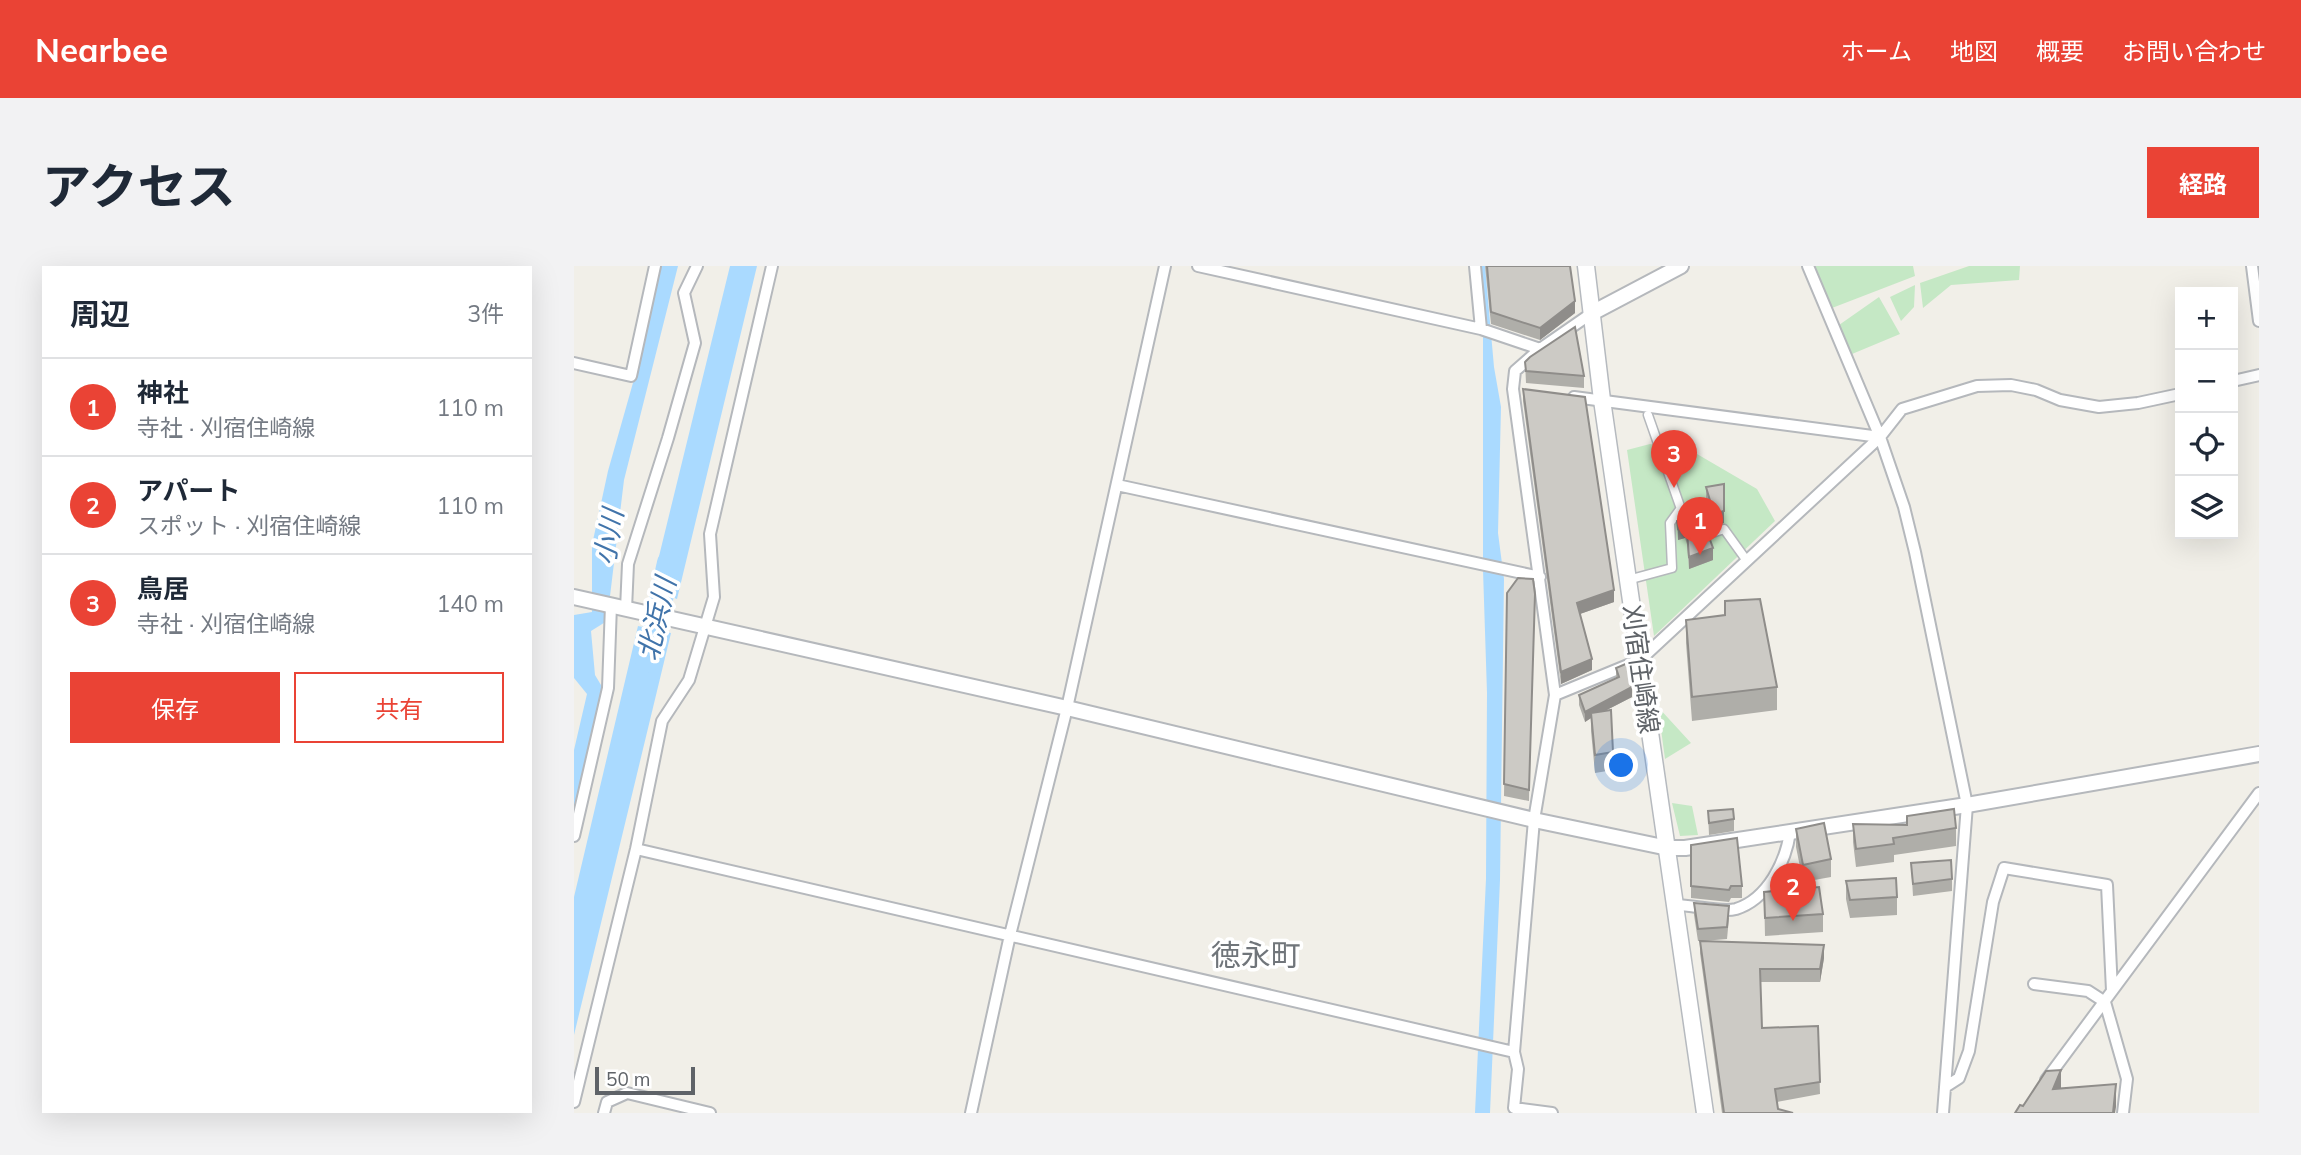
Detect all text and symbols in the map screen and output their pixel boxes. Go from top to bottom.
text: Nearbee [35,29,168,70]
text: ホーム [1841,36,1912,66]
text: 地図 [1950,36,1998,66]
text: 概要 [2036,36,2084,66]
text: お問い合わせ [2122,36,2266,66]
button: 経路 [2147,147,2259,218]
text: アクセス [42,155,236,216]
map controls [2175,287,2238,539]
button: + [2175,287,2238,350]
text: 周辺 [70,295,130,333]
text: 3件 [467,299,504,328]
button: − [2175,350,2238,413]
text: 神社 [137,376,189,409]
text: 1 [86,393,100,422]
text: 110 m [436,393,504,422]
text: 寺社 · 刈宿住崎線 [137,413,315,442]
button: locate [2175,413,2238,476]
pin: 3 [1651,430,1697,488]
text: アパート [137,474,240,507]
button: layers [2175,476,2238,539]
text: 2 [86,491,100,520]
text: 110 m [436,491,504,520]
pin: 1 [1677,497,1723,555]
water label: 小川 [586,503,631,568]
text: スポット · 刈宿住崎線 [137,511,361,540]
water label: 北浜川 [629,571,683,664]
text: 鳥居 [137,572,189,605]
text: 3 [86,589,100,618]
text: 140 m [436,589,504,618]
street label: 刈宿住崎線 [1616,602,1666,736]
text: 寺社 · 刈宿住崎線 [137,609,315,638]
button: 保存 [70,672,280,743]
button: 共有 [294,672,504,743]
your location [1604,748,1638,782]
pin: 2 [1770,863,1816,921]
district label: 徳永町 [1211,936,1301,974]
scale bar [595,1064,695,1096]
text: 50 m [606,1067,650,1091]

